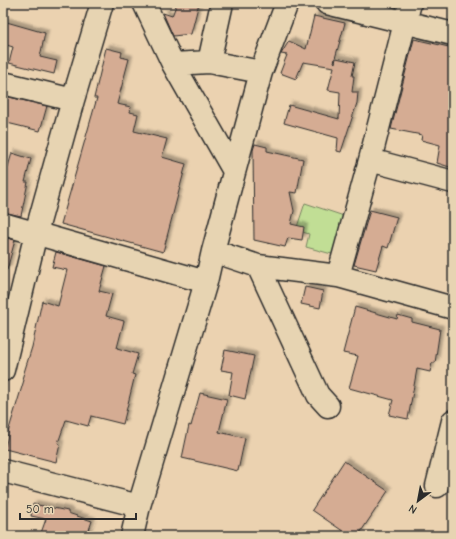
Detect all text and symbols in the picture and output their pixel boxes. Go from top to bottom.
north arrow [398,481,438,521]
scale bar [20,495,136,521]
text: 50 m [26,502,54,516]
text: N [406,502,419,516]

